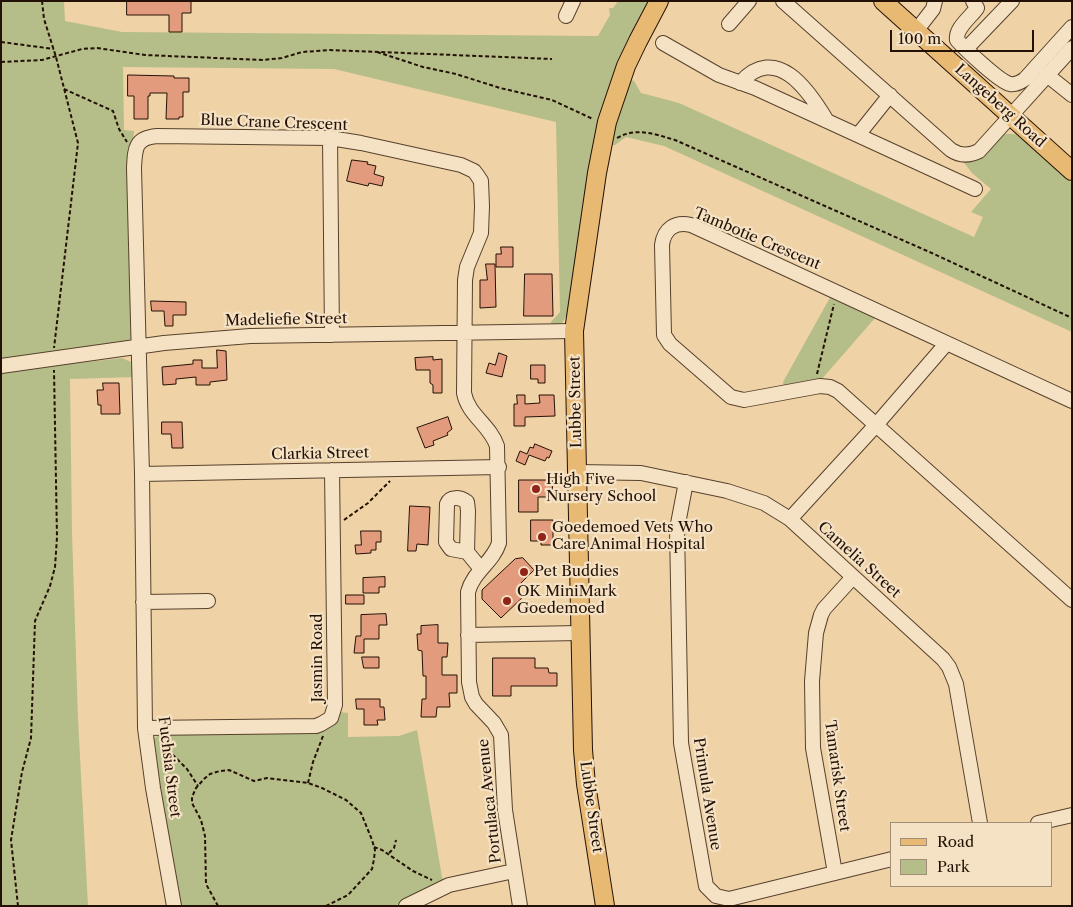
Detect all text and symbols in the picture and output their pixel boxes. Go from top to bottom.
scale bar [893,20,1037,52]
text: 100 m [898,29,941,48]
street label: Langeberg Road [951,60,1049,152]
street label: Blue Crane Crescent [200,111,348,135]
street label: Tambotie Crescent [691,204,823,274]
street label: Madeliefie Street [225,310,347,330]
street label: Lubbe Street [566,356,586,448]
street label: Clarkia Street [271,444,369,464]
place label: High Five Nursery School [546,471,656,506]
marker: High Five Nursery School [530,483,542,495]
street label: Camelia Street [814,518,904,602]
place label: Goedemoed Vets Who Care Animal Hospital [552,519,713,554]
marker: Goedemoed Vets Who Care Animal Hospital [536,531,548,543]
place label: Pet Buddies [534,563,619,581]
marker: Pet Buddies [518,566,530,578]
place label: OK MiniMark Goedemoed [517,583,617,618]
marker: OK MiniMark Goedemoed [501,595,513,607]
street label: Jasmin Road [309,614,327,702]
street label: Fuchsia Street [154,715,184,819]
street label: Tamarisk Street [820,719,854,833]
street label: Primula Avenue [689,736,725,852]
street label: Portulaca Avenue [475,738,505,864]
street label: Lubbe Street [576,760,606,854]
legend [890,822,1053,887]
text: Road [937,832,974,851]
text: Park [937,857,970,876]

